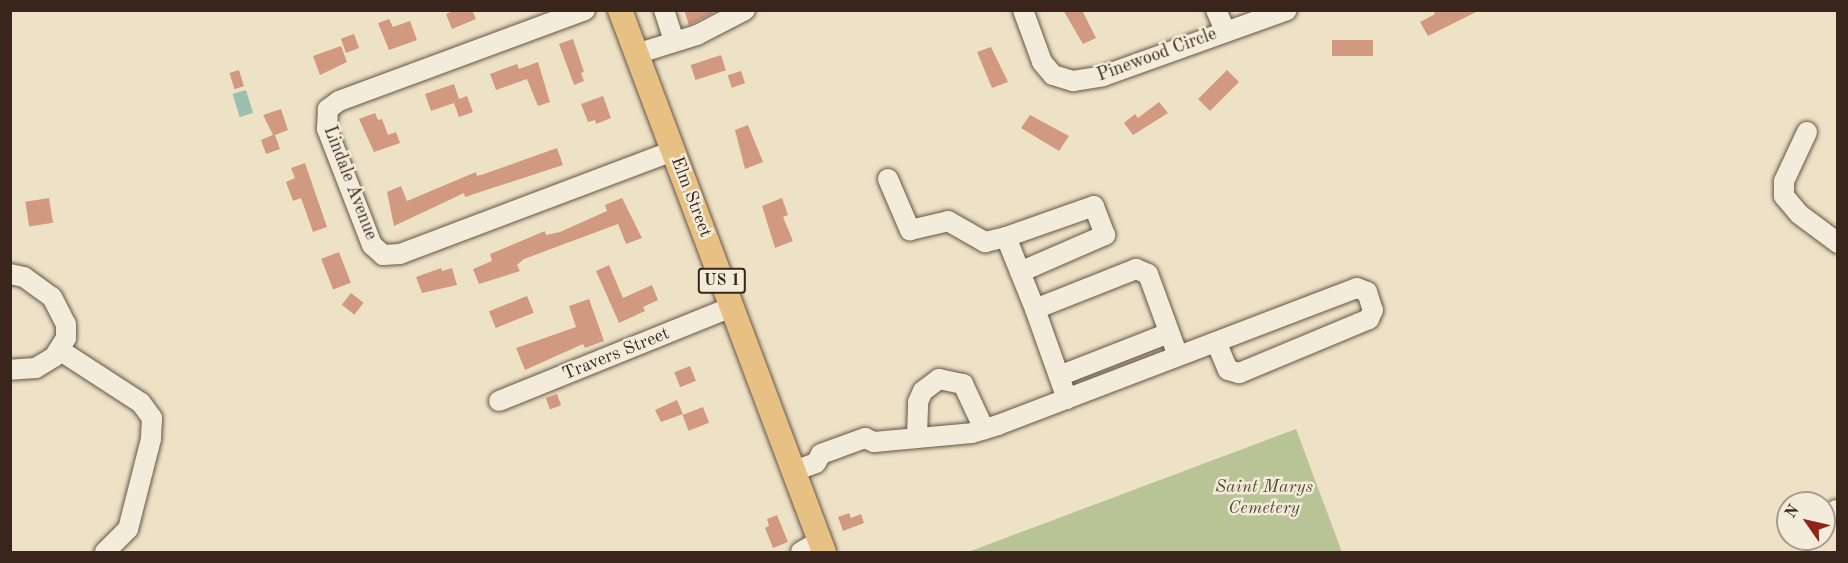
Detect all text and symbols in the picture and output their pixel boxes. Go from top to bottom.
street label: Pinewood Circle [1094,23,1220,87]
street label: Lindale Avenue [318,123,382,243]
street label: Elm Street [666,154,716,240]
road number: US 1 [696,268,748,294]
street label: Travers Street [559,323,673,385]
park label: Saint Marys Cemetery [1215,477,1313,520]
north arrow [1776,491,1836,551]
text: N [1783,503,1803,522]

